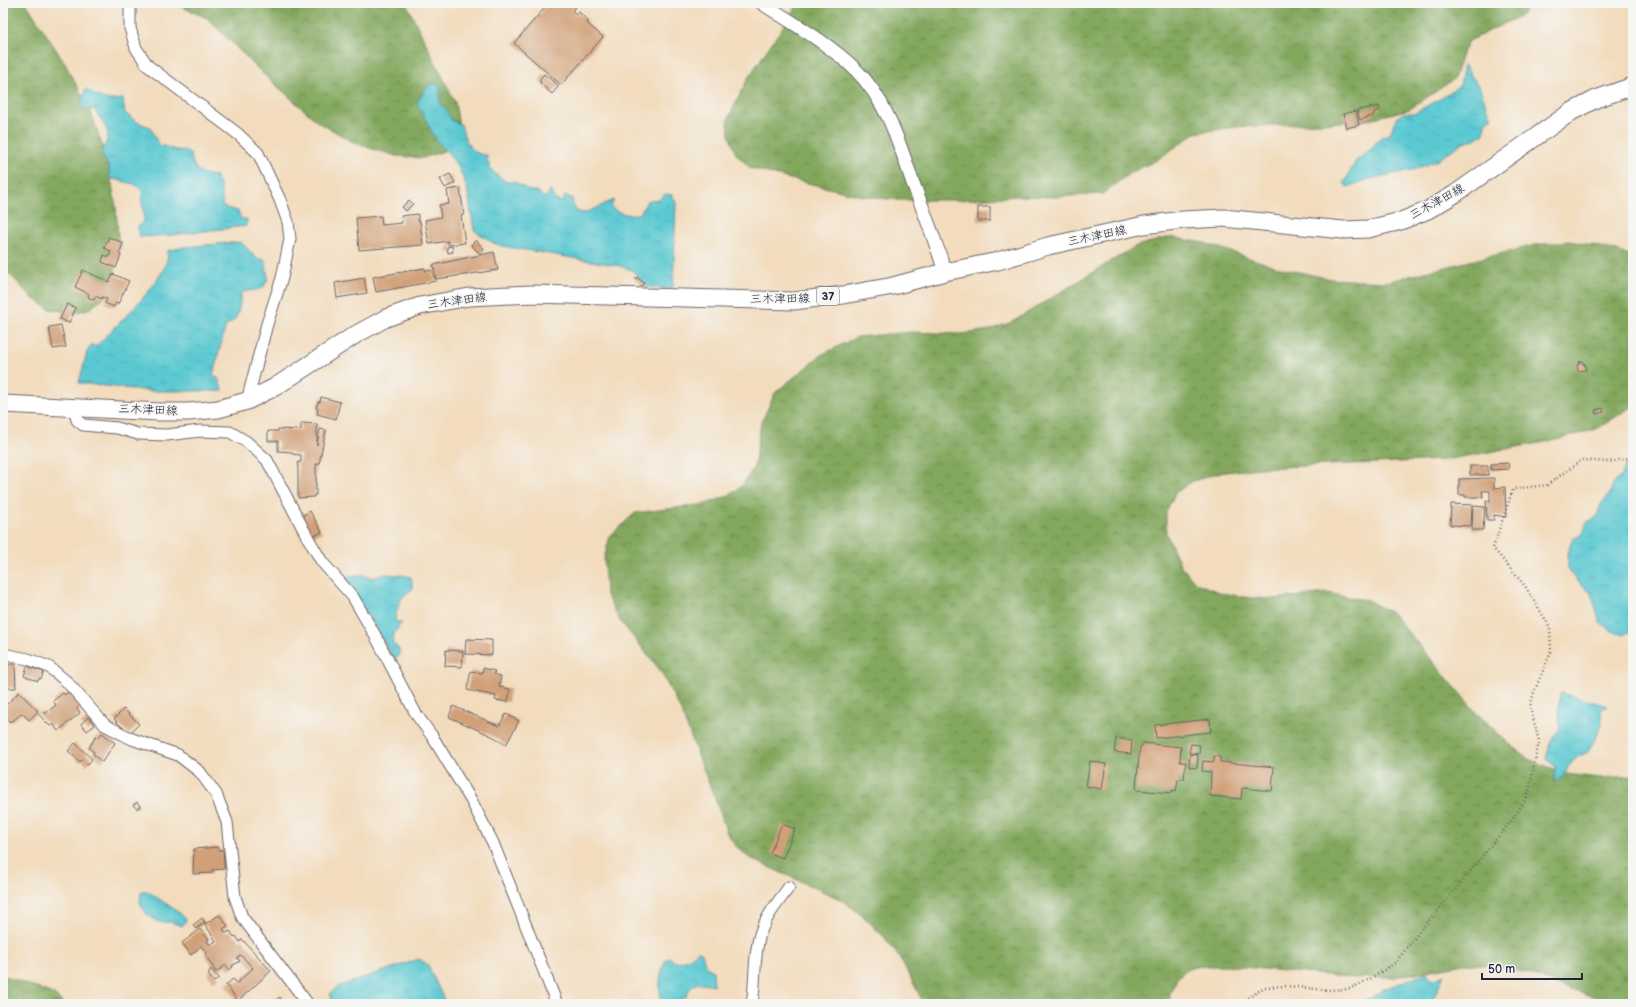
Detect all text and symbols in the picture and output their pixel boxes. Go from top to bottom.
street label: 三木津田線 [1407,181,1467,223]
street label: 三木津田線 [1066,222,1128,250]
road number: 37 [817,287,839,305]
street label: 三木津田線 [426,289,488,313]
street label: 三木津田線 [750,291,810,307]
street label: 三木津田線 [118,401,178,419]
scale bar [1482,955,1582,981]
text: 50 m [1488,962,1515,977]

